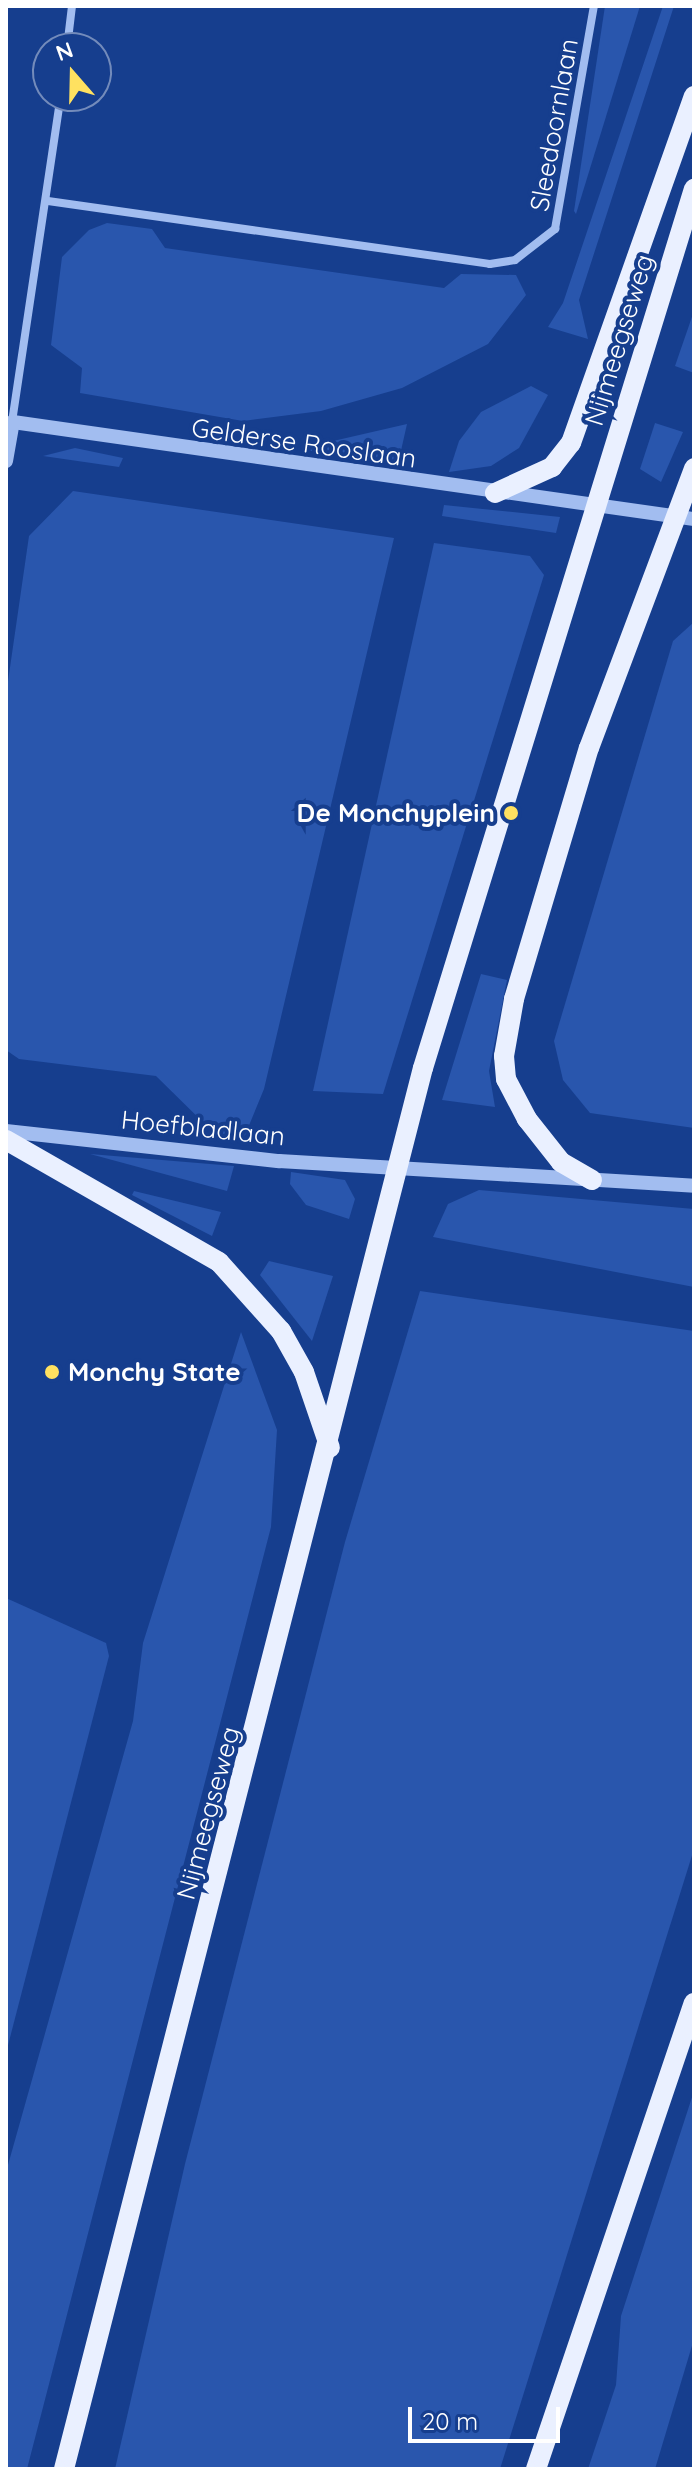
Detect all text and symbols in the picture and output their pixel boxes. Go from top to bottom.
north arrow [32,32,112,112]
text: N [52,35,77,67]
street label: Sleedoornlaan [523,36,585,214]
street label: Nijmeegseweg [578,250,660,430]
street label: Gelderse Rooslaan [190,412,418,474]
place label: De Monchyplein [297,797,495,829]
marker: De Monchyplein [502,804,520,822]
street label: Hoefbladlaan [120,1104,286,1152]
place label: Monchy State [68,1356,241,1388]
marker: Monchy State [43,1363,61,1381]
street label: Nijmeegseweg [170,1723,246,1903]
scale bar [412,2391,564,2441]
text: 20 m [422,2406,478,2436]

